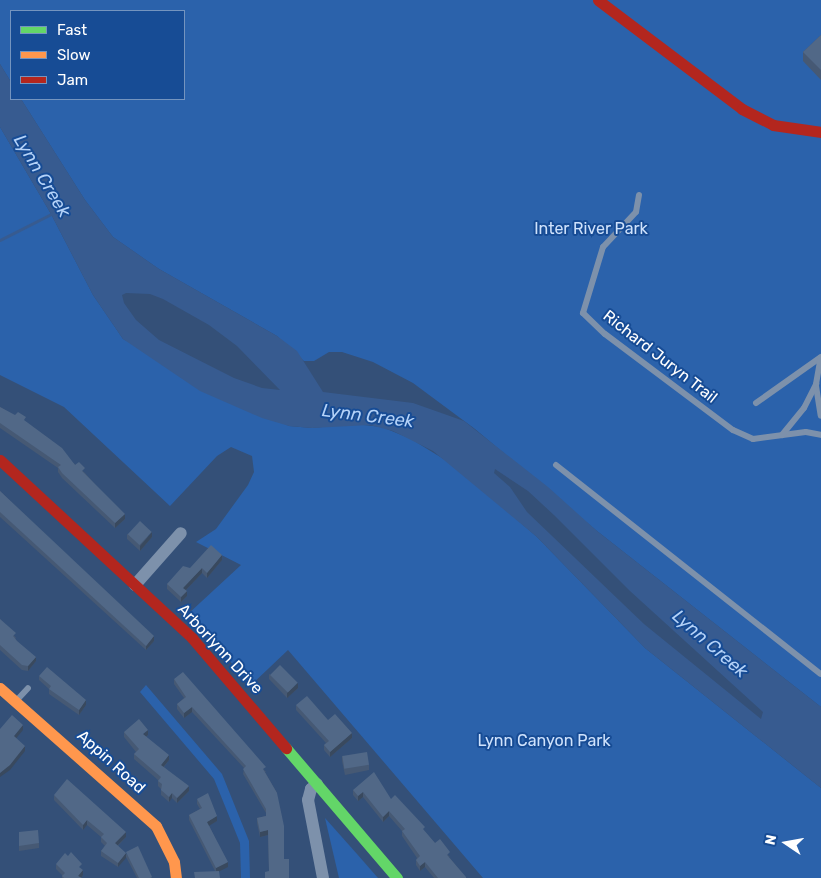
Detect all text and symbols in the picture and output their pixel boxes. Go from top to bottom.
legend [10,10,185,100]
text: Fast [57,21,87,39]
text: Slow [57,46,90,64]
text: Jam [57,71,88,89]
water label: Lynn Creek [9,131,75,221]
park label: Inter River Park [534,219,648,239]
street label: Richard Juryn Trail [599,306,721,408]
water label: Lynn Creek [321,400,415,432]
street label: Arborlynn Drive [173,600,267,698]
water label: Lynn Creek [668,605,752,683]
street label: Appin Road [73,726,149,798]
park label: Lynn Canyon Park [477,731,611,751]
north arrow [761,818,811,868]
text: N [761,833,780,846]

